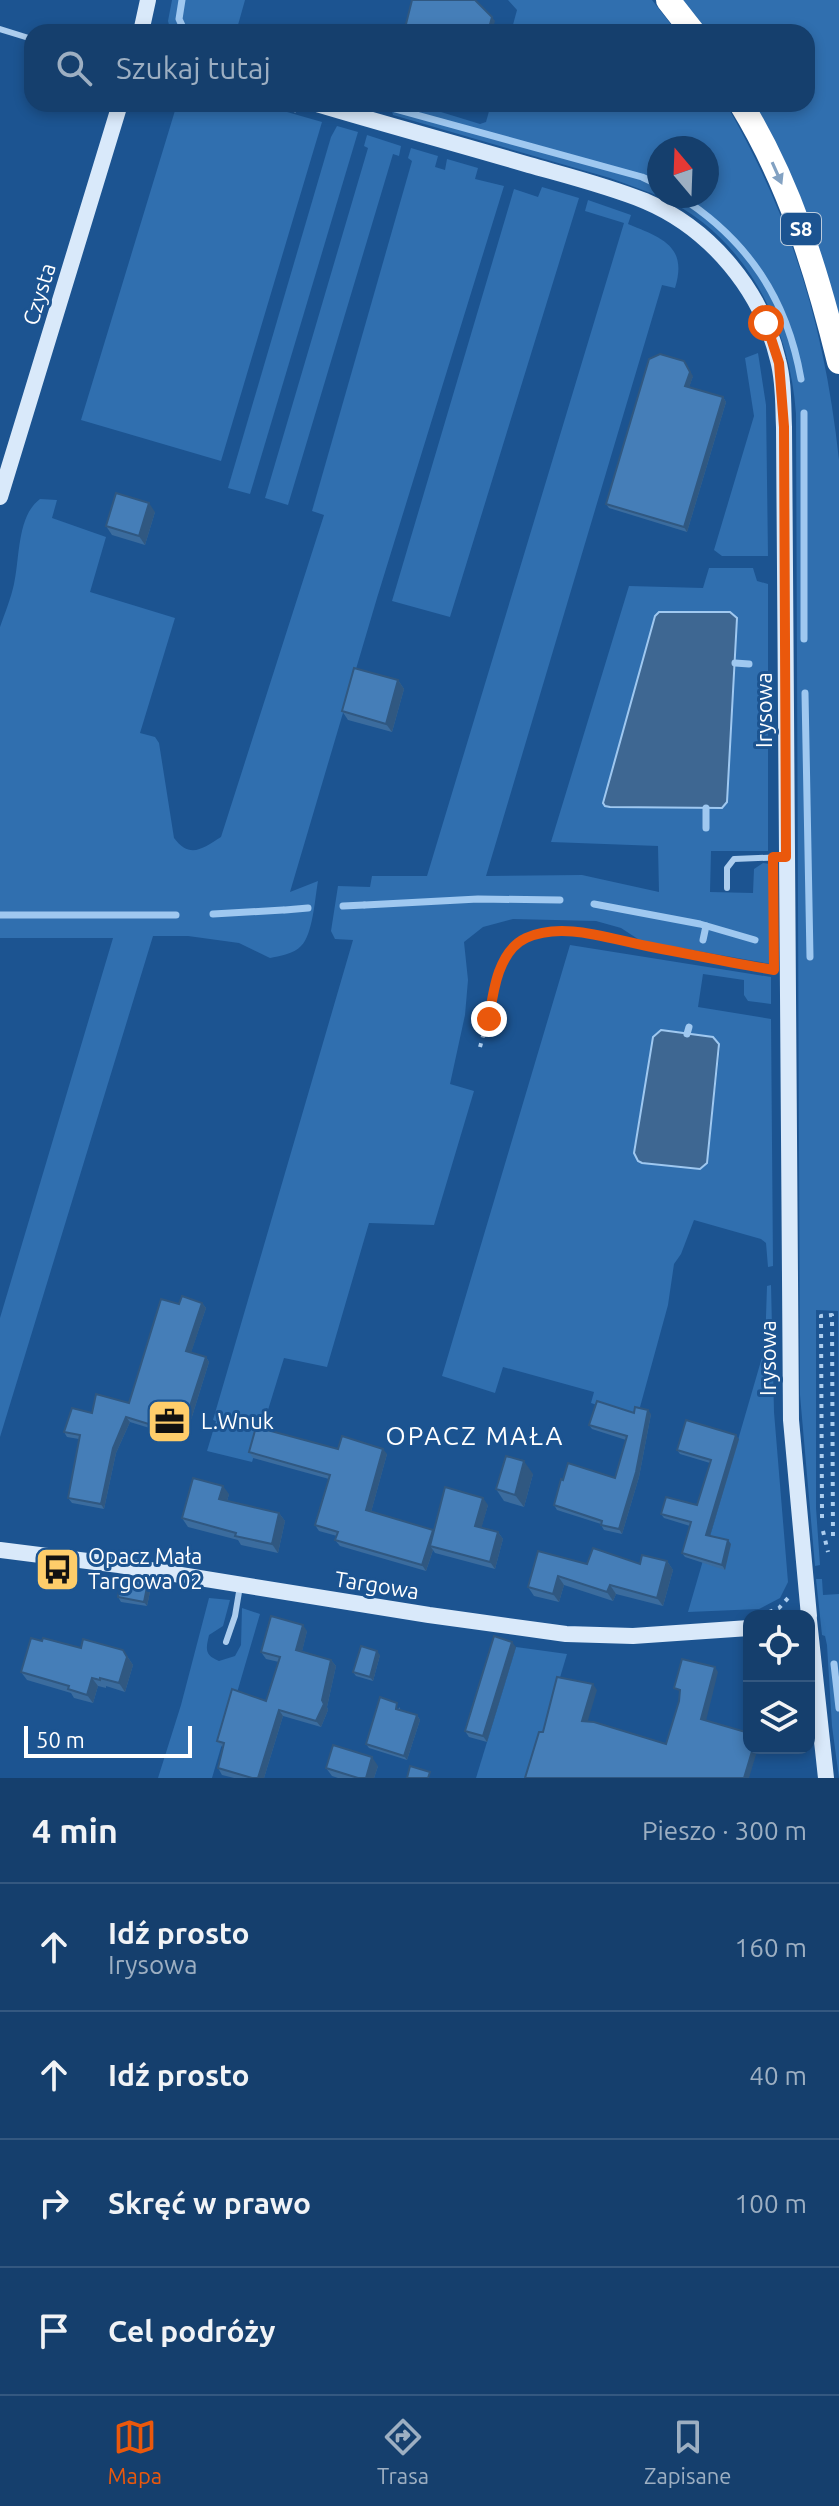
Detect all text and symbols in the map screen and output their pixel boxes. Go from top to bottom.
search box [24,24,815,112]
icon: search [52,46,96,90]
text: Szukaj tutaj [116,51,271,85]
north arrow [647,136,719,208]
one-way arrow [770,161,784,185]
road number: S8 [781,213,821,245]
street label: Czysta [17,260,60,328]
route start [748,305,784,341]
street label: Irysowa [751,672,776,748]
route end [471,1001,507,1037]
street label: Irysowa [755,1320,780,1396]
office icon: L.Wnuk [146,1397,194,1445]
place label: L.Wnuk [201,1408,274,1433]
district label: OPACZ MAŁA [386,1421,564,1450]
place label: Opacz Mała Targowa 02 [88,1543,203,1593]
bus stop icon: Opacz Mała Targowa 02 [33,1545,81,1593]
street label: Targowa [333,1566,421,1603]
map controls [743,1610,815,1754]
button: locate [743,1610,815,1682]
button: layers [743,1682,815,1754]
scale bar [24,1722,192,1758]
text: 50 m [36,1727,85,1752]
text: 4 min [32,1811,118,1849]
text: Pieszo · 300 m [642,1816,807,1845]
text: Idź prosto [108,1916,250,1950]
icon: ahead [32,1925,76,1969]
text: 160 m [735,1933,807,1962]
text: Irysowa [108,1950,198,1979]
icon: ahead [32,2053,76,2097]
text: Idź prosto [108,2058,250,2092]
text: 40 m [749,2061,807,2090]
icon: right [32,2181,76,2225]
text: Skręć w prawo [108,2186,311,2220]
text: 100 m [735,2189,807,2218]
icon: arrive [32,2309,76,2353]
text: Cel podróży [108,2314,275,2348]
tab: Mapa [107,2415,162,2488]
tab: Trasa [377,2415,429,2488]
tab: Zapisane [644,2415,732,2488]

